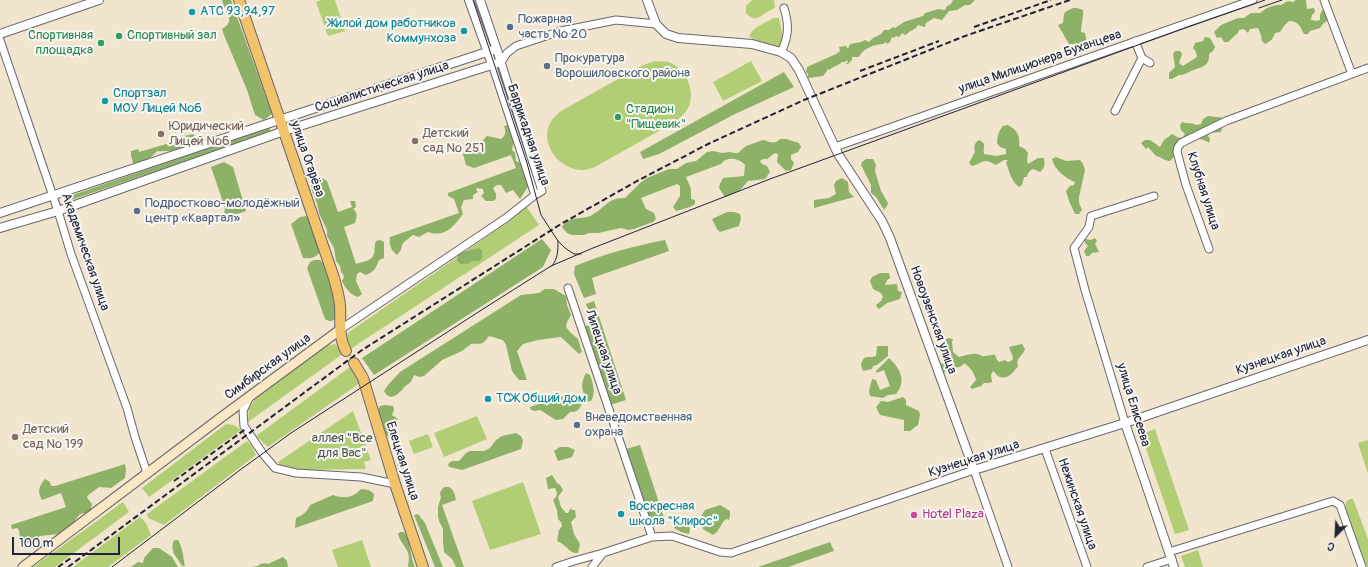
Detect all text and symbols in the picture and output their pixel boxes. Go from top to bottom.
place label: АТС 93,94,97 [200,4,275,20]
marker: АТС 93,94,97 [187,7,197,17]
place label: Пожарная часть № 20 [518,12,587,43]
place label: Жилой дом работников Коммунхоза [328,16,456,47]
marker: Пожарная часть № 20 [505,22,515,32]
marker: Жилой дом работников Коммунхоза [459,26,469,36]
street label: улица Милиционера Буханцева [957,27,1123,97]
place label: Спортивная площадка [28,28,93,59]
place label: Спортивный зал [127,28,217,44]
marker: Спортивный зал [114,31,124,41]
marker: Спортивная площадка [96,38,106,48]
place label: Прокуратура Ворошиловского района [555,51,690,82]
street label: Социалистическая улица [313,58,451,116]
marker: Прокуратура Ворошиловского района [542,61,552,71]
street label: Баррикадная улица [503,82,553,188]
place label: Спортзал МОУ Лицей №6 [113,86,202,117]
marker: Спортзал МОУ Лицей №6 [100,96,110,106]
place label: Стадион "Пищевик" [626,102,686,133]
marker: Стадион "Пищевик" [613,112,623,122]
place label: Юридический Лицей №6 [169,119,244,150]
street label: улица Огарёва [287,119,327,199]
place label: Детский сад № 251 [423,126,484,157]
marker: Юридический Лицей №6 [156,129,166,139]
marker: Детский сад № 251 [410,136,420,146]
street label: Клубная улица [1183,150,1223,232]
street label: Академическая улица [58,191,112,313]
place label: Подростково-молодёжный центр «Квартал» [145,196,300,227]
marker: Подростково-молодёжный центр «Квартал» [132,206,142,216]
street label: Новоузенская улица [906,264,960,376]
street label: Липецкая улица [581,307,625,397]
street label: Симбирская улица [222,331,314,403]
street label: Кузнецкая улица [1234,333,1328,379]
street label: улица Елисеева [1113,361,1153,449]
place label: ТСЖ Общий дом [496,391,586,407]
marker: ТСЖ Общий дом [483,394,493,404]
place label: Вневедомственная охрана [585,410,692,441]
street label: Елецкая улица [382,419,422,503]
marker: Вневедомственная охрана [572,420,582,430]
place label: Детский сад № 199 [23,422,83,453]
park label: аллея "Все для Вас" [312,431,372,462]
marker: Детский сад № 199 [10,432,20,442]
street label: Кузнецкая улица [927,437,1021,481]
street label: Нежинская улица [1054,456,1100,552]
place label: Воскресная школа "Клирос" [629,499,718,530]
place label: Hotel Plaza [922,507,984,523]
marker: Воскресная школа "Клирос" [616,509,626,519]
marker: Hotel Plaza [909,510,919,520]
north arrow [1316,515,1356,555]
scale bar [14,529,122,555]
text: 100 m [19,536,53,551]
text: С [1325,539,1337,554]

